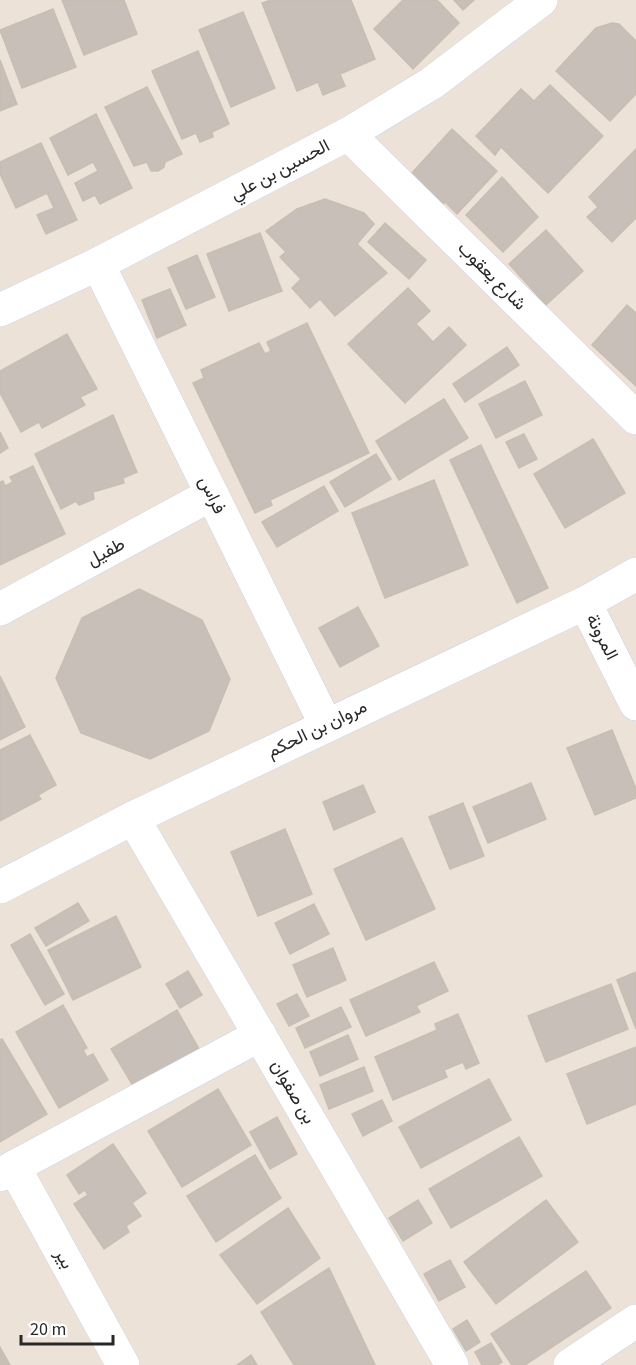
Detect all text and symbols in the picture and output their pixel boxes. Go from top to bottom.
street label: الحسين بن علي [226,133,335,208]
street label: شارع يعقوب [452,236,532,316]
street label: فراس [192,472,232,518]
street label: طفيل [83,532,129,572]
street label: المرونة [580,610,624,664]
street label: مروان بن الحكم [263,694,371,764]
street label: بن صفوان [265,1055,321,1129]
street label: بير [48,1244,80,1274]
scale bar [21,1308,112,1346]
text: 20 m [30,1317,66,1342]

